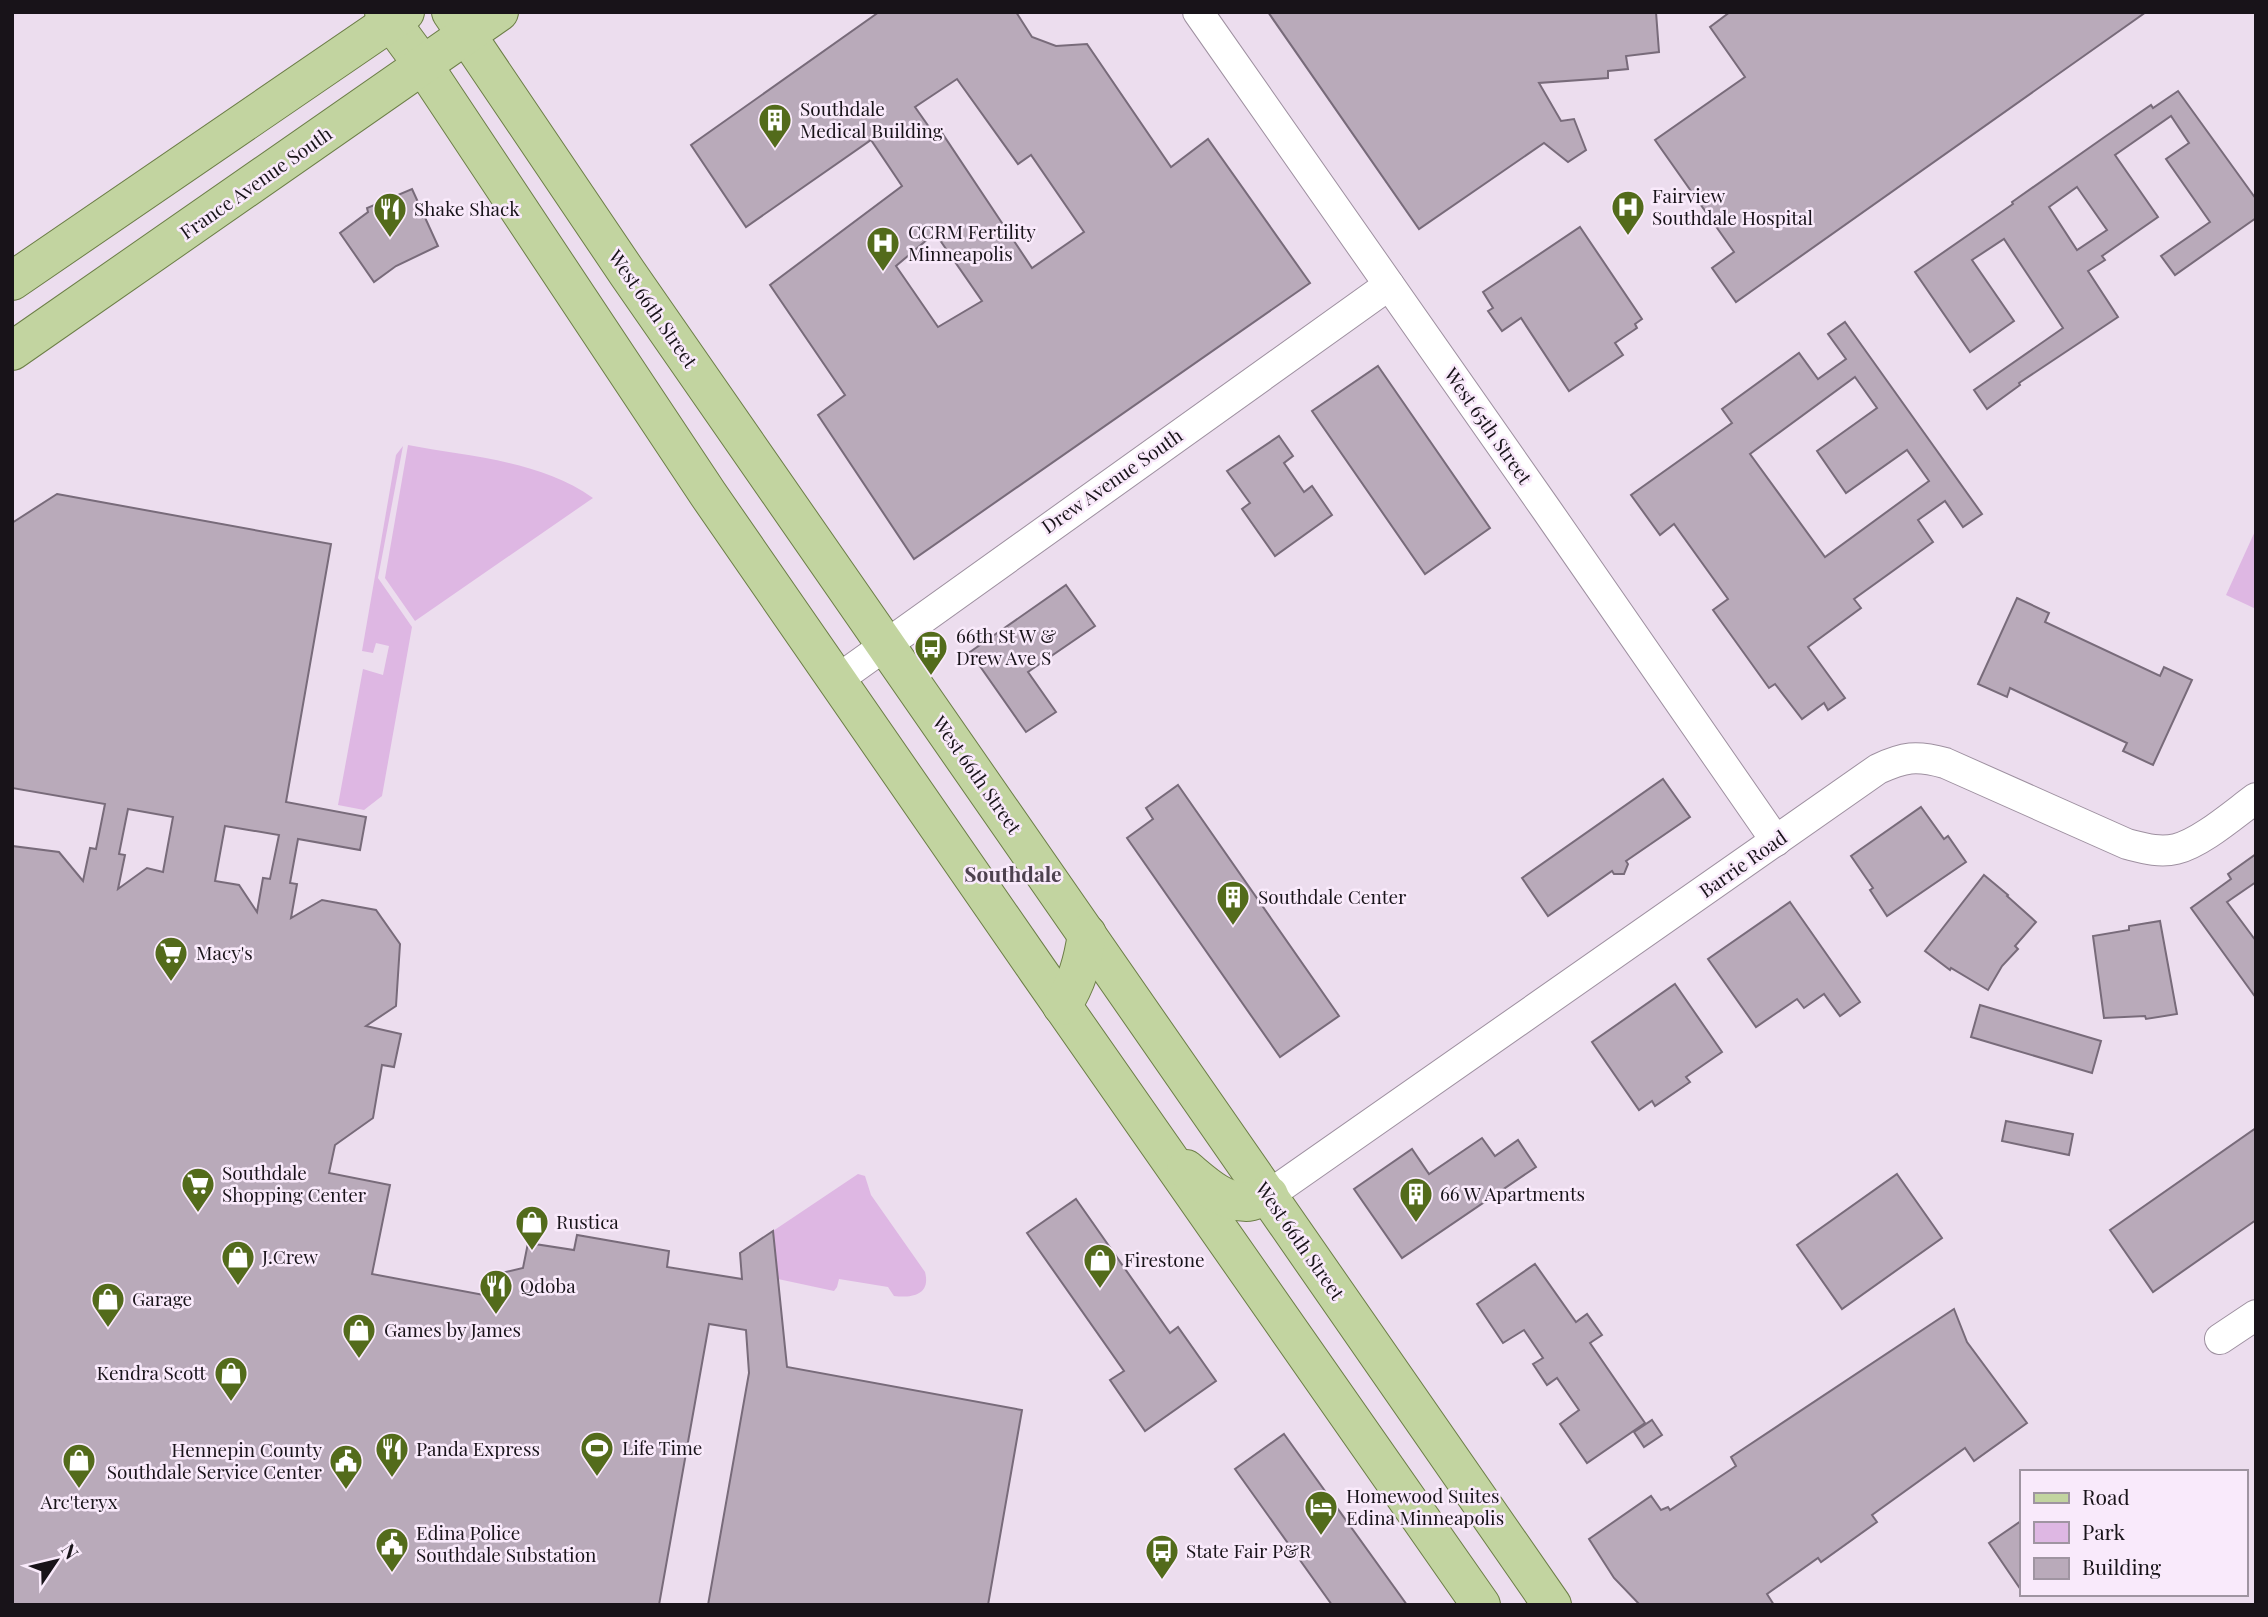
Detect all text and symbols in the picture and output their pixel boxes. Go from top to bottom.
place label: Southdale Medical Building [800,95,943,143]
building icon: Southdale Medical Building [756,101,794,150]
street label: France Avenue South [174,120,337,244]
place label: Fairview Southdale Hospital [1652,182,1813,230]
hospital icon: Fairview Southdale Hospital [1609,188,1647,237]
restaurant icon: Shake Shack [371,190,409,239]
place label: Shake Shack [414,195,520,221]
place label: CCRM Fertility Minneapolis [908,218,1036,266]
hospital icon: CCRM Fertility Minneapolis [864,224,902,273]
street label: West 66th Street [603,243,704,373]
street label: West 65th Street [1438,361,1539,489]
street label: Drew Avenue South [1036,422,1187,539]
place label: 66th St W & Drew Ave S [956,622,1056,670]
bus stop icon: 66th St W & Drew Ave S [912,628,950,677]
street label: West 66th Street [927,709,1028,839]
street label: Barrie Road [1693,823,1791,903]
district label: Southdale [964,859,1062,887]
building icon: Southdale Center [1214,878,1252,927]
place label: Southdale Center [1258,883,1407,909]
supermarket icon: Macy's [152,934,190,983]
place label: Macy's [196,939,253,965]
place label: Southdale Shopping Center [222,1159,367,1207]
supermarket icon: Southdale Shopping Center [179,1165,217,1214]
street label: West 66th Street [1250,1175,1351,1305]
building icon: 66 W Apartments [1397,1175,1435,1224]
place label: 66 W Apartments [1440,1180,1585,1206]
shop icon: Rustica [513,1203,551,1252]
place label: Rustica [556,1208,619,1234]
shop icon: J.Crew [219,1238,257,1287]
shop icon: Firestone [1081,1241,1119,1290]
place label: J.Crew [261,1243,318,1269]
place label: Firestone [1124,1246,1205,1272]
restaurant icon: Qdoba [477,1267,515,1316]
place label: Qdoba [520,1272,576,1298]
shop icon: Garage [89,1280,127,1329]
place label: Garage [132,1285,192,1311]
shop icon: Games by James [340,1311,378,1360]
place label: Games by James [384,1316,521,1342]
shop icon: Kendra Scott [212,1354,250,1403]
place label: Kendra Scott [97,1359,206,1385]
sports icon: Life Time [578,1429,616,1478]
restaurant icon: Panda Express [373,1430,411,1479]
place label: Life Time [622,1434,702,1460]
place label: Panda Express [416,1435,540,1461]
place label: Hennepin County Southdale Service Center [107,1436,323,1484]
shop icon: Arc'teryx [60,1441,98,1490]
public building icon: Hennepin County Southdale Service Center [327,1442,365,1491]
legend [2020,1470,2247,1596]
place label: Homewood Suites Edina Minneapolis [1346,1482,1504,1530]
text: Road [2082,1482,2130,1510]
place label: Arc'teryx [39,1488,118,1514]
hotel icon: Homewood Suites Edina Minneapolis [1302,1488,1340,1537]
text: Park [2082,1517,2126,1545]
place label: Edina Police Southdale Substation [416,1519,597,1567]
public building icon: Edina Police Southdale Substation [373,1525,411,1574]
north arrow [21,1526,91,1596]
bus stop icon: State Fair P&R [1143,1532,1181,1581]
place label: State Fair P&R [1186,1537,1312,1563]
text: N [56,1538,85,1564]
text: Building [2082,1552,2161,1580]

